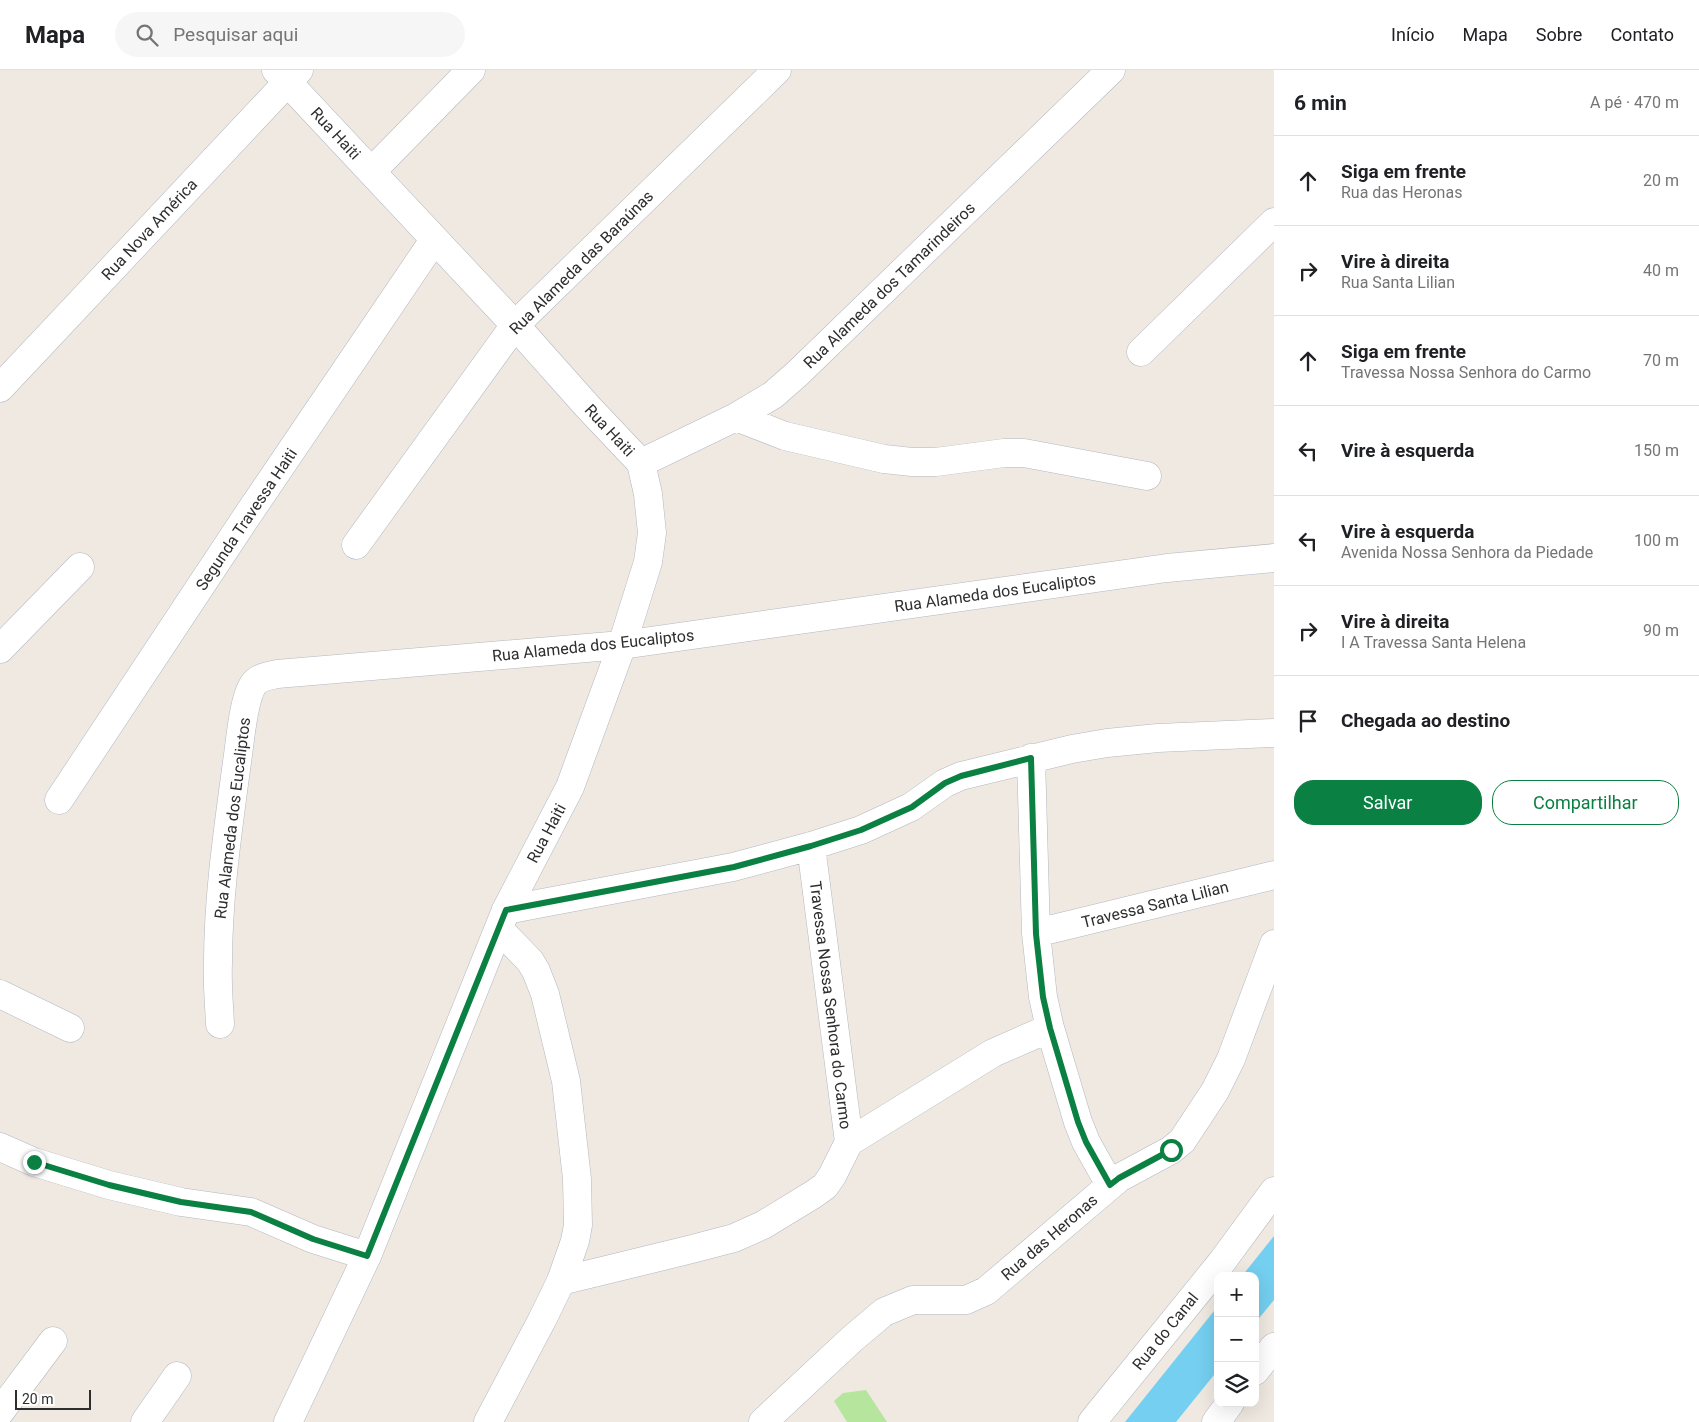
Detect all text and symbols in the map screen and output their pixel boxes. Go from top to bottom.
search box [115,12,465,57]
text: Mapa [25,21,85,49]
icon: search [133,21,161,49]
text: Pesquisar aqui [173,23,298,46]
text: Início [1391,24,1434,45]
text: Mapa [1462,24,1508,45]
text: Sobre [1536,24,1582,45]
text: Contato [1610,24,1674,45]
text: 6 min [1294,91,1347,115]
text: A pé · 470 m [1590,93,1679,112]
street label: Rua Haiti [307,103,365,163]
text: Siga em frente [1341,160,1466,183]
icon: ahead [1294,167,1322,195]
text: 20 m [1643,171,1679,190]
street label: Rua Nova América [98,175,201,284]
text: Rua das Heronas [1341,183,1462,202]
street label: Rua Alameda das Baraúnas [505,186,657,338]
street label: Rua Alameda dos Tamarindeiros [800,198,979,372]
text: Vire à direita [1341,250,1450,273]
icon: right [1294,257,1322,285]
text: 40 m [1643,261,1679,280]
text: Rua Santa Lilian [1341,273,1455,292]
text: Siga em frente [1341,340,1466,363]
icon: ahead [1294,347,1322,375]
text: 70 m [1643,351,1679,370]
text: Travessa Nossa Senhora do Carmo [1341,363,1591,382]
street label: Rua Haiti [581,400,639,460]
icon: left [1294,437,1322,465]
text: Vire à esquerda [1341,439,1474,462]
text: 150 m [1634,441,1679,460]
street label: Segunda Travessa Haiti [192,445,301,594]
text: Vire à esquerda [1341,520,1474,543]
icon: left [1294,527,1322,555]
text: 100 m [1634,531,1679,550]
text: Avenida Nossa Senhora da Piedade [1341,543,1593,562]
street label: Rua Alameda dos Eucaliptos [893,569,1097,616]
text: Vire à direita [1341,610,1450,633]
icon: right [1294,617,1322,645]
text: 90 m [1643,621,1679,640]
street label: Rua Alameda dos Eucaliptos [491,625,695,666]
text: I A Travessa Santa Helena [1341,633,1526,652]
icon: arrive [1294,707,1322,735]
text: Chegada ao destino [1341,709,1510,732]
street label: Rua Alameda dos Eucaliptos [211,716,254,920]
button: Salvar [1294,780,1482,825]
button: Compartilhar [1492,780,1679,825]
street label: Rua Haiti [523,800,570,866]
street label: Travessa Santa Lilian [1080,877,1231,932]
street label: Travessa Nossa Senhora do Carmo [806,880,855,1130]
route start [1160,1139,1183,1162]
route end [23,1151,46,1174]
street label: Rua das Heronas [997,1190,1101,1284]
map controls [1214,1272,1259,1407]
button: + [1214,1272,1259,1317]
street label: Rua do Canal [1128,1289,1202,1374]
button: − [1214,1317,1259,1362]
button: layers [1214,1362,1259,1407]
scale bar [15,1387,91,1410]
text: 20 m [22,1391,54,1407]

